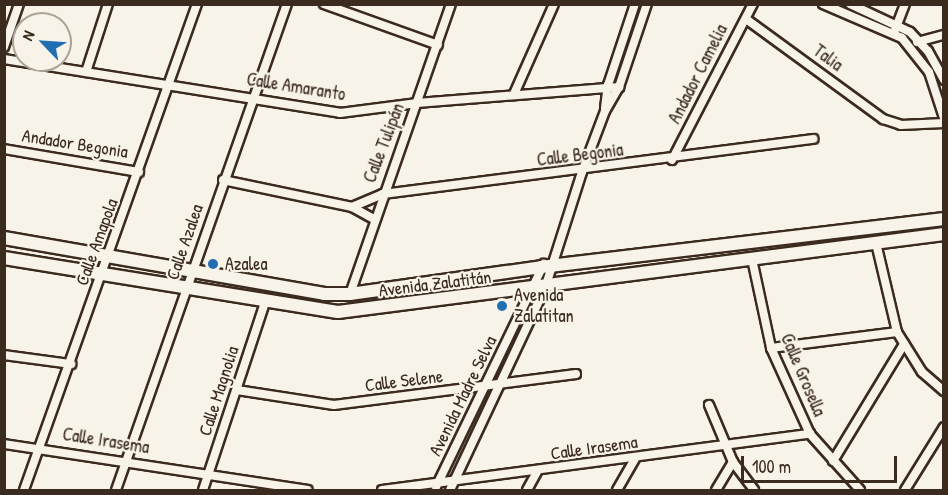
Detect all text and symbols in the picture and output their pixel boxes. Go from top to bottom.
north arrow [12,12,72,72]
street label: Andador Camelia [664,21,732,127]
text: N [16,27,39,44]
street label: Talia [809,40,847,76]
street label: Calle Amaranto [245,69,347,105]
street label: Calle Tulipán [359,100,409,186]
street label: Andador Begonia [20,125,130,163]
street label: Calle Begonia [536,139,624,171]
street label: Calle Amapola [71,196,123,288]
street label: Calle Azalea [162,201,208,283]
place label: Azalea [225,253,268,275]
marker: Azalea [206,257,220,271]
street label: Avenida Zalatitán [378,266,492,302]
place label: Avenida Zalatitan [514,285,574,328]
marker: Avenida Zalatitan [495,299,509,313]
street label: Calle Grosella [776,330,830,420]
street label: Avenida Madre Selva [425,332,501,460]
street label: Calle Magnolia [194,343,244,439]
street label: Calle Selene [364,365,444,397]
street label: Calle Irasema [61,423,151,459]
street label: Calle Irasema [549,431,639,465]
scale bar [744,444,900,482]
text: 100 m [752,454,791,479]

